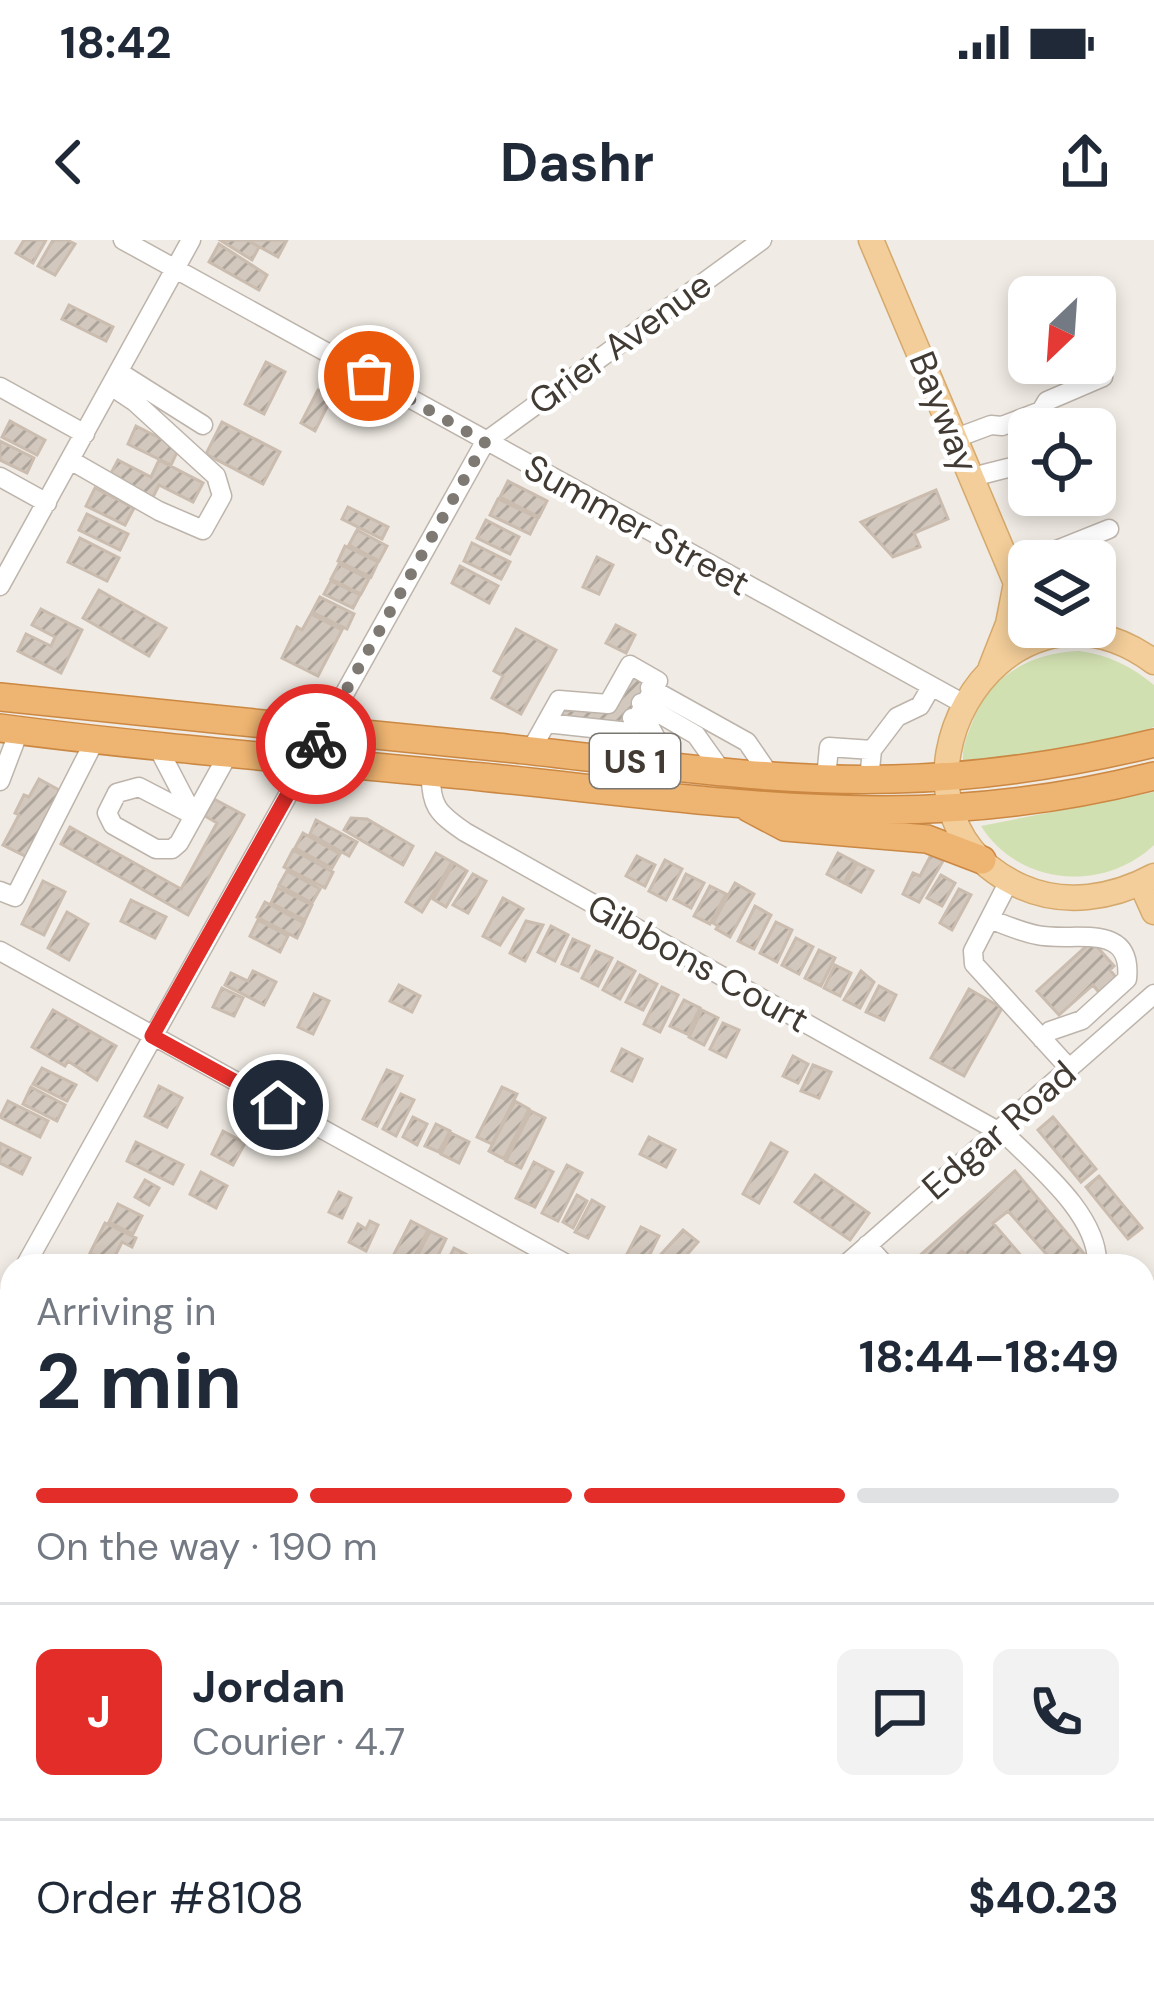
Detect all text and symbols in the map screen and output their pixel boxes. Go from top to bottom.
text: 18:42 [60,13,172,72]
text: Dashr [500,127,654,198]
icon: back [36,129,102,195]
icon: share [1052,129,1118,195]
street label: Grier Avenue [519,261,721,425]
north arrow [1008,276,1116,384]
map controls [1008,276,1116,648]
pin [318,325,420,427]
icon: bag [336,343,402,409]
street label: Bayway [898,344,990,480]
button: locate [1008,408,1116,516]
street label: Summer Street [516,444,758,606]
button: layers [1008,540,1116,648]
courier [256,684,376,804]
icon: bike [283,711,349,777]
road number: US 1 [590,734,680,788]
street label: Gibbons Court [579,883,817,1043]
street label: Edgar Road [912,1050,1086,1210]
pin [227,1054,329,1156]
icon: home [245,1072,311,1138]
text: Arriving in [36,1286,216,1337]
text: 18:44–18:49 [859,1327,1119,1386]
text: 2 min [36,1331,242,1432]
text: On the way · 190 m [36,1521,377,1572]
button: chat [837,1649,963,1775]
button: phone [993,1649,1119,1775]
text: Jordan [192,1657,345,1716]
text: J [87,1682,111,1741]
text: Courier · 4.7 [192,1716,405,1767]
text: Order #8108 [36,1868,304,1927]
text: $40.23 [968,1868,1119,1927]

